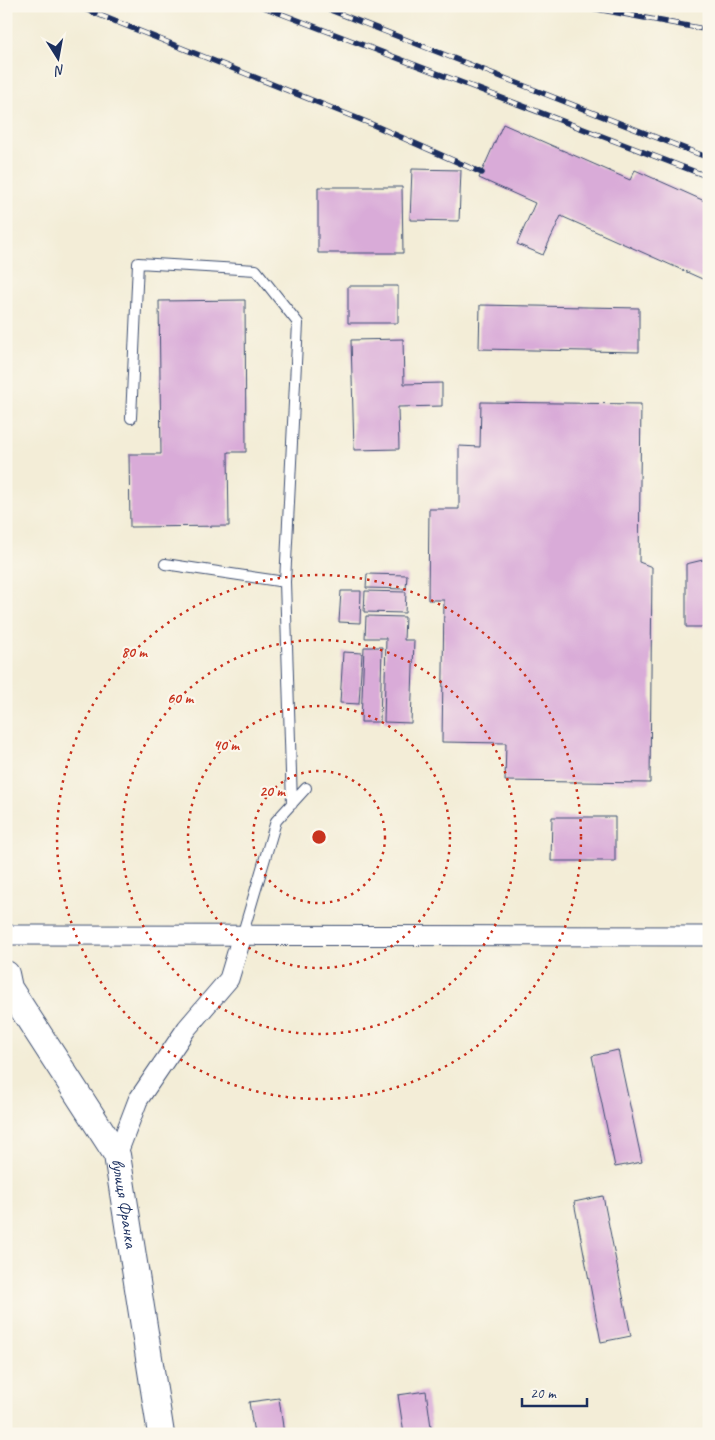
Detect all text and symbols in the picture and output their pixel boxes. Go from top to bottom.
north arrow [32,32,82,82]
text: N [52,61,66,80]
text: 80 m [121,643,148,662]
text: 60 m [167,689,194,708]
text: 40 m [213,736,240,755]
text: 20 m [259,782,286,801]
centre of rings [310,828,328,846]
street label: вулиця Франка [107,1157,143,1251]
scale bar [522,1375,588,1407]
text: 20 m [530,1384,557,1403]

